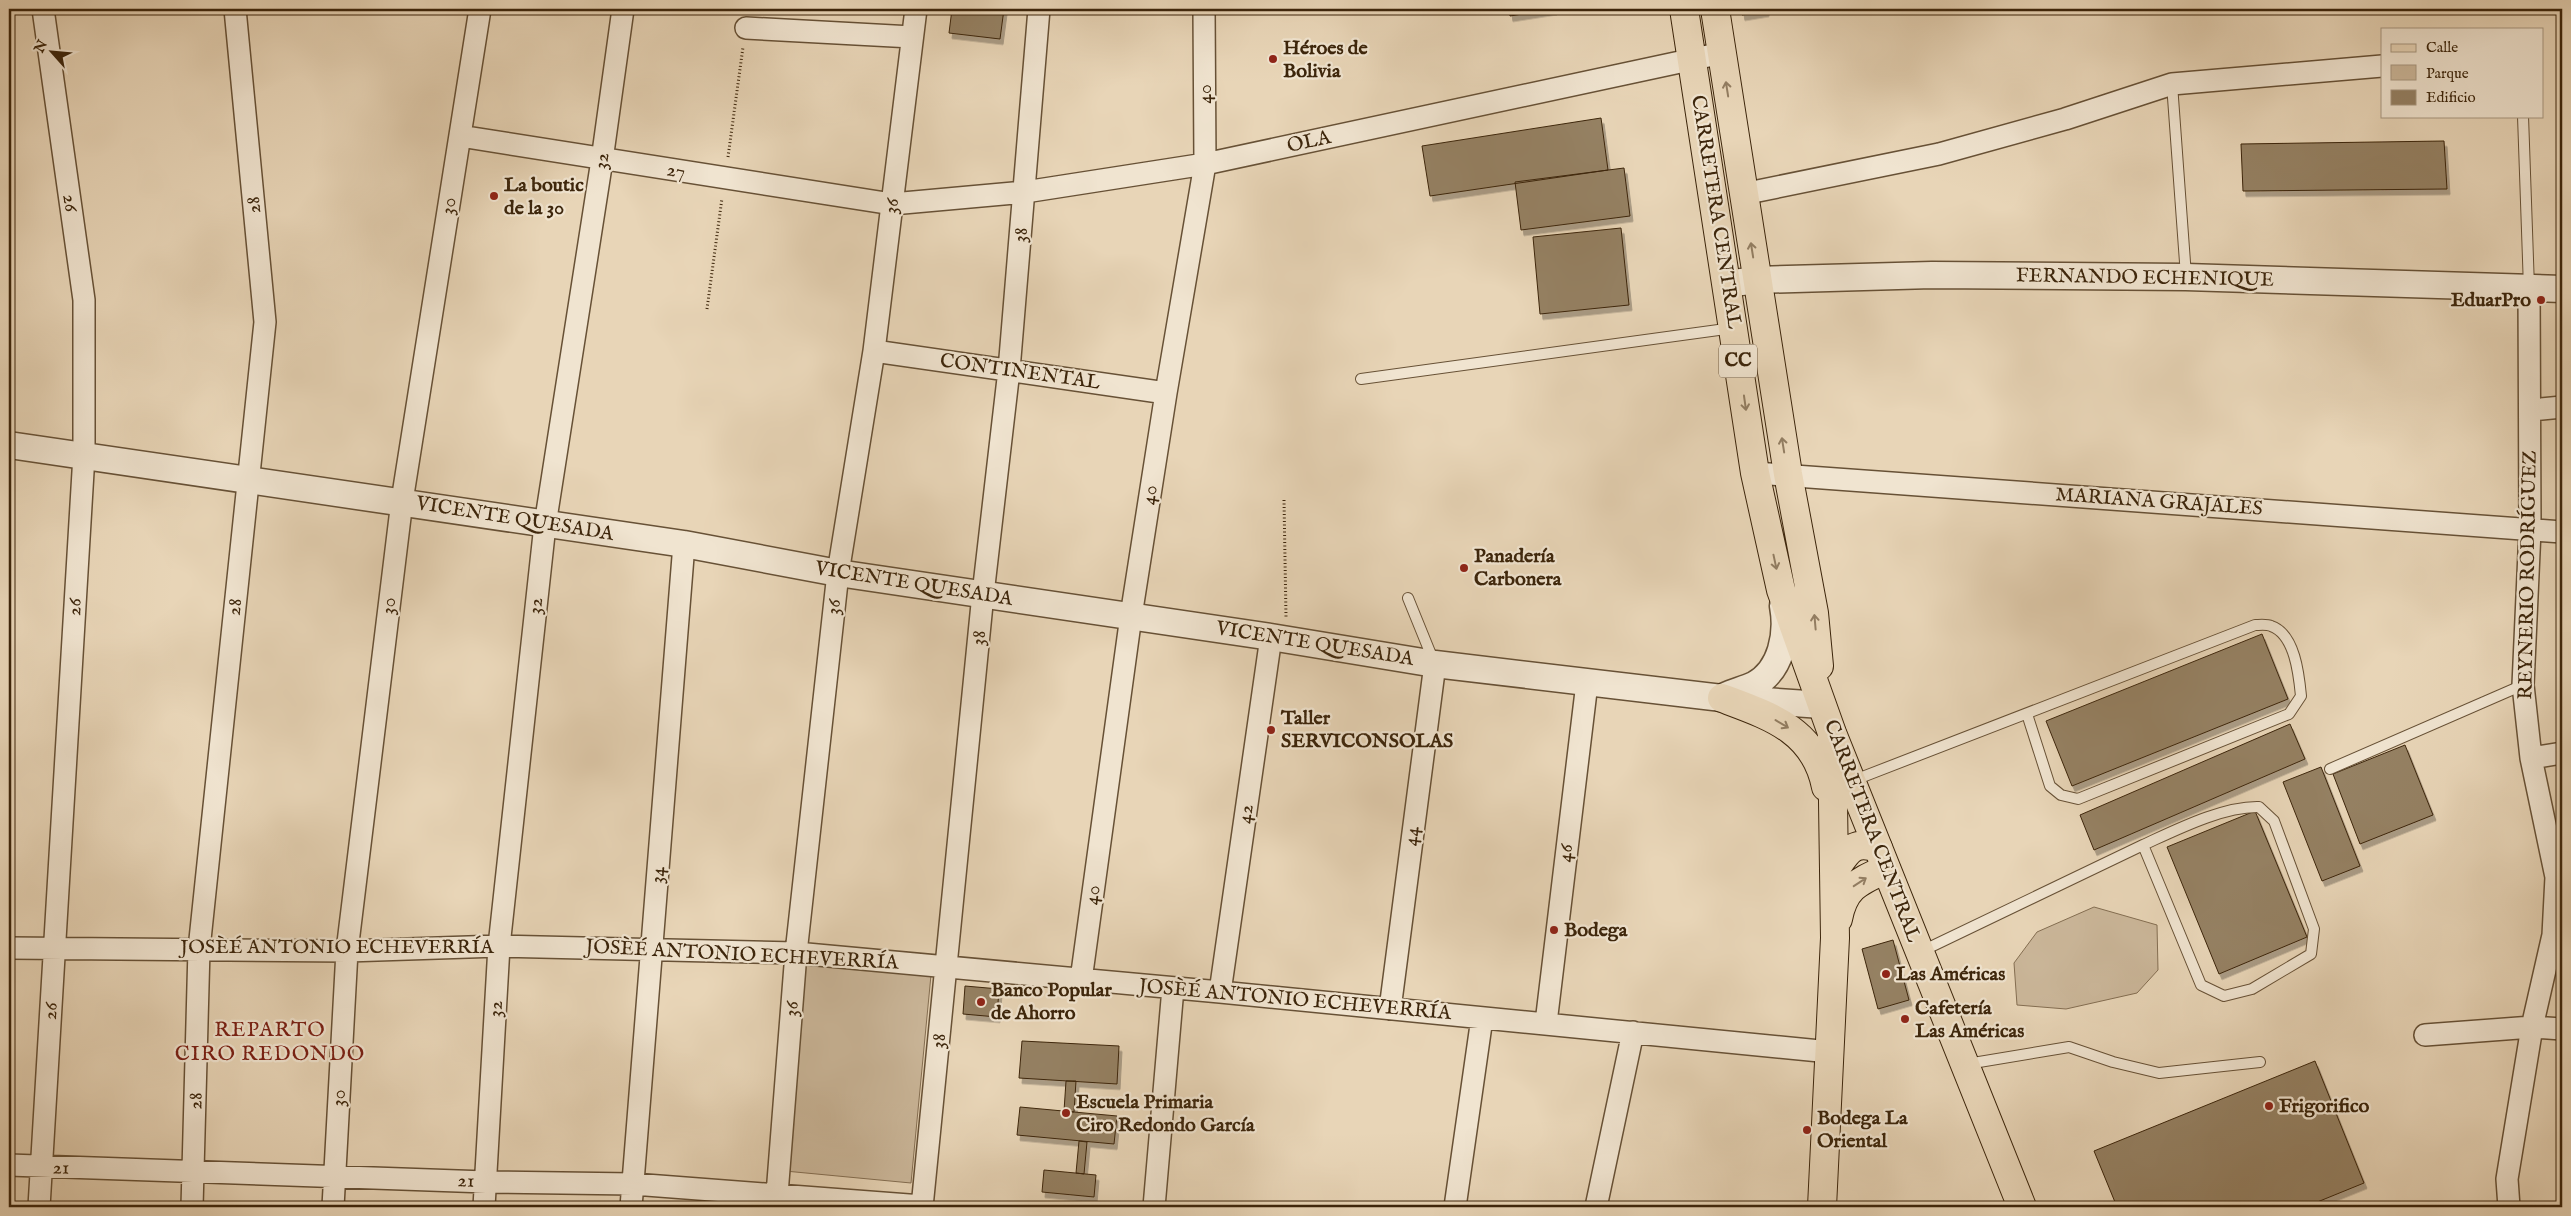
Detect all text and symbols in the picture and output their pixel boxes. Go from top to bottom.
north arrow [28,28,78,78]
legend [2381,28,2544,118]
place label: Héroes de Bolivia [1283,36,1368,84]
text: N [30,37,52,57]
text: Calle [2426,38,2458,57]
marker: Héroes de Bolivia [1267,53,1279,65]
text: Parque [2426,64,2469,83]
one-way arrow [1722,81,1732,97]
street label: 40 [1193,84,1218,104]
text: Edificio [2426,88,2476,107]
street label: CARRETERA CENTRAL [1685,93,1747,331]
street label: OLA [1285,125,1334,159]
street label: 32 [588,151,616,171]
street label: 27 [665,157,687,185]
place label: La boutic de la 30 [504,173,584,221]
marker: La boutic de la 30 [488,190,500,202]
street label: 26 [56,192,84,214]
street label: 28 [241,195,267,215]
street label: 30 [435,196,463,216]
street label: 36 [879,196,905,215]
street label: 38 [1008,226,1034,244]
one-way arrow [1746,242,1756,258]
street label: FERNANDO ECHENIQUE [2016,263,2274,293]
place label: EduarPro [2451,288,2531,313]
marker: EduarPro [2535,294,2547,306]
road number: CC [1719,344,1757,378]
street label: CONTINENTAL [938,348,1102,396]
one-way arrow [1740,395,1750,411]
one-way arrow [1778,437,1788,453]
street label: REYNERIO RODRÍGUEZ [2513,450,2543,700]
street label: MARIANA GRAJALES [2054,482,2264,522]
street label: 40 [1136,483,1164,507]
street label: VICENTE QUESADA [413,491,616,547]
place label: Panadería Carbonera [1474,544,1562,592]
one-way arrow [1771,554,1780,570]
street label: VICENTE QUESADA [812,556,1015,612]
marker: Panadería Carbonera [1458,562,1470,574]
street label: 30 [376,596,402,616]
street label: 32 [523,596,549,616]
street label: 26 [62,597,88,617]
street label: 28 [222,597,248,617]
street label: 36 [821,597,847,616]
one-way arrow [1810,614,1820,630]
street label: VICENTE QUESADA [1213,616,1416,672]
street label: 38 [966,629,992,647]
place label: Taller SERVICONSOLAS [1280,706,1453,754]
street label: CARRETERA CENTRAL [1818,716,1926,946]
one-way arrow [1775,719,1789,729]
marker: Taller SERVICONSOLAS [1265,724,1277,736]
street label: 42 [1232,803,1260,825]
street label: 44 [1398,825,1426,847]
street label: 46 [1552,842,1580,864]
street label: 34 [645,865,671,885]
one-way arrow [1853,877,1867,887]
street label: 40 [1079,884,1107,906]
place label: Bodega [1564,918,1628,943]
marker: Bodega [1548,924,1560,936]
street label: JOSÈÉ ANTONIO ECHEVERRÍA [583,934,900,976]
street label: JOSÈÉ ANTONIO ECHEVERRÍA [178,935,494,960]
place label: Las Américas [1896,962,2005,987]
marker: Las Américas [1880,968,1892,980]
street label: JOSÈÉ ANTONIO ECHEVERRÍA [1136,974,1453,1026]
place label: Banco Popular de Ahorro [991,978,1112,1026]
marker: Banco Popular de Ahorro [975,996,987,1008]
place label: Cafetería Las Américas [1915,996,2024,1044]
street label: 32 [483,1000,509,1018]
street label: 36 [779,1000,805,1018]
street label: 26 [38,1001,64,1021]
marker: Cafetería Las Américas [1899,1013,1911,1025]
district label: REPARTO CIRO REDONDO [175,1017,365,1068]
street label: 38 [926,1032,952,1050]
street label: 30 [326,1089,352,1107]
place label: Escuela Primaria Ciro Redondo García [1076,1090,1255,1138]
street label: 28 [183,1092,209,1110]
place label: Frigorifico [2279,1094,2370,1119]
marker: Frigorifico [2263,1100,2275,1112]
place label: Bodega La Oriental [1817,1106,1908,1154]
marker: Escuela Primaria Ciro Redondo García [1060,1107,1072,1119]
marker: Bodega La Oriental [1801,1124,1813,1136]
street label: 21 [52,1155,70,1181]
street label: 21 [457,1168,475,1194]

